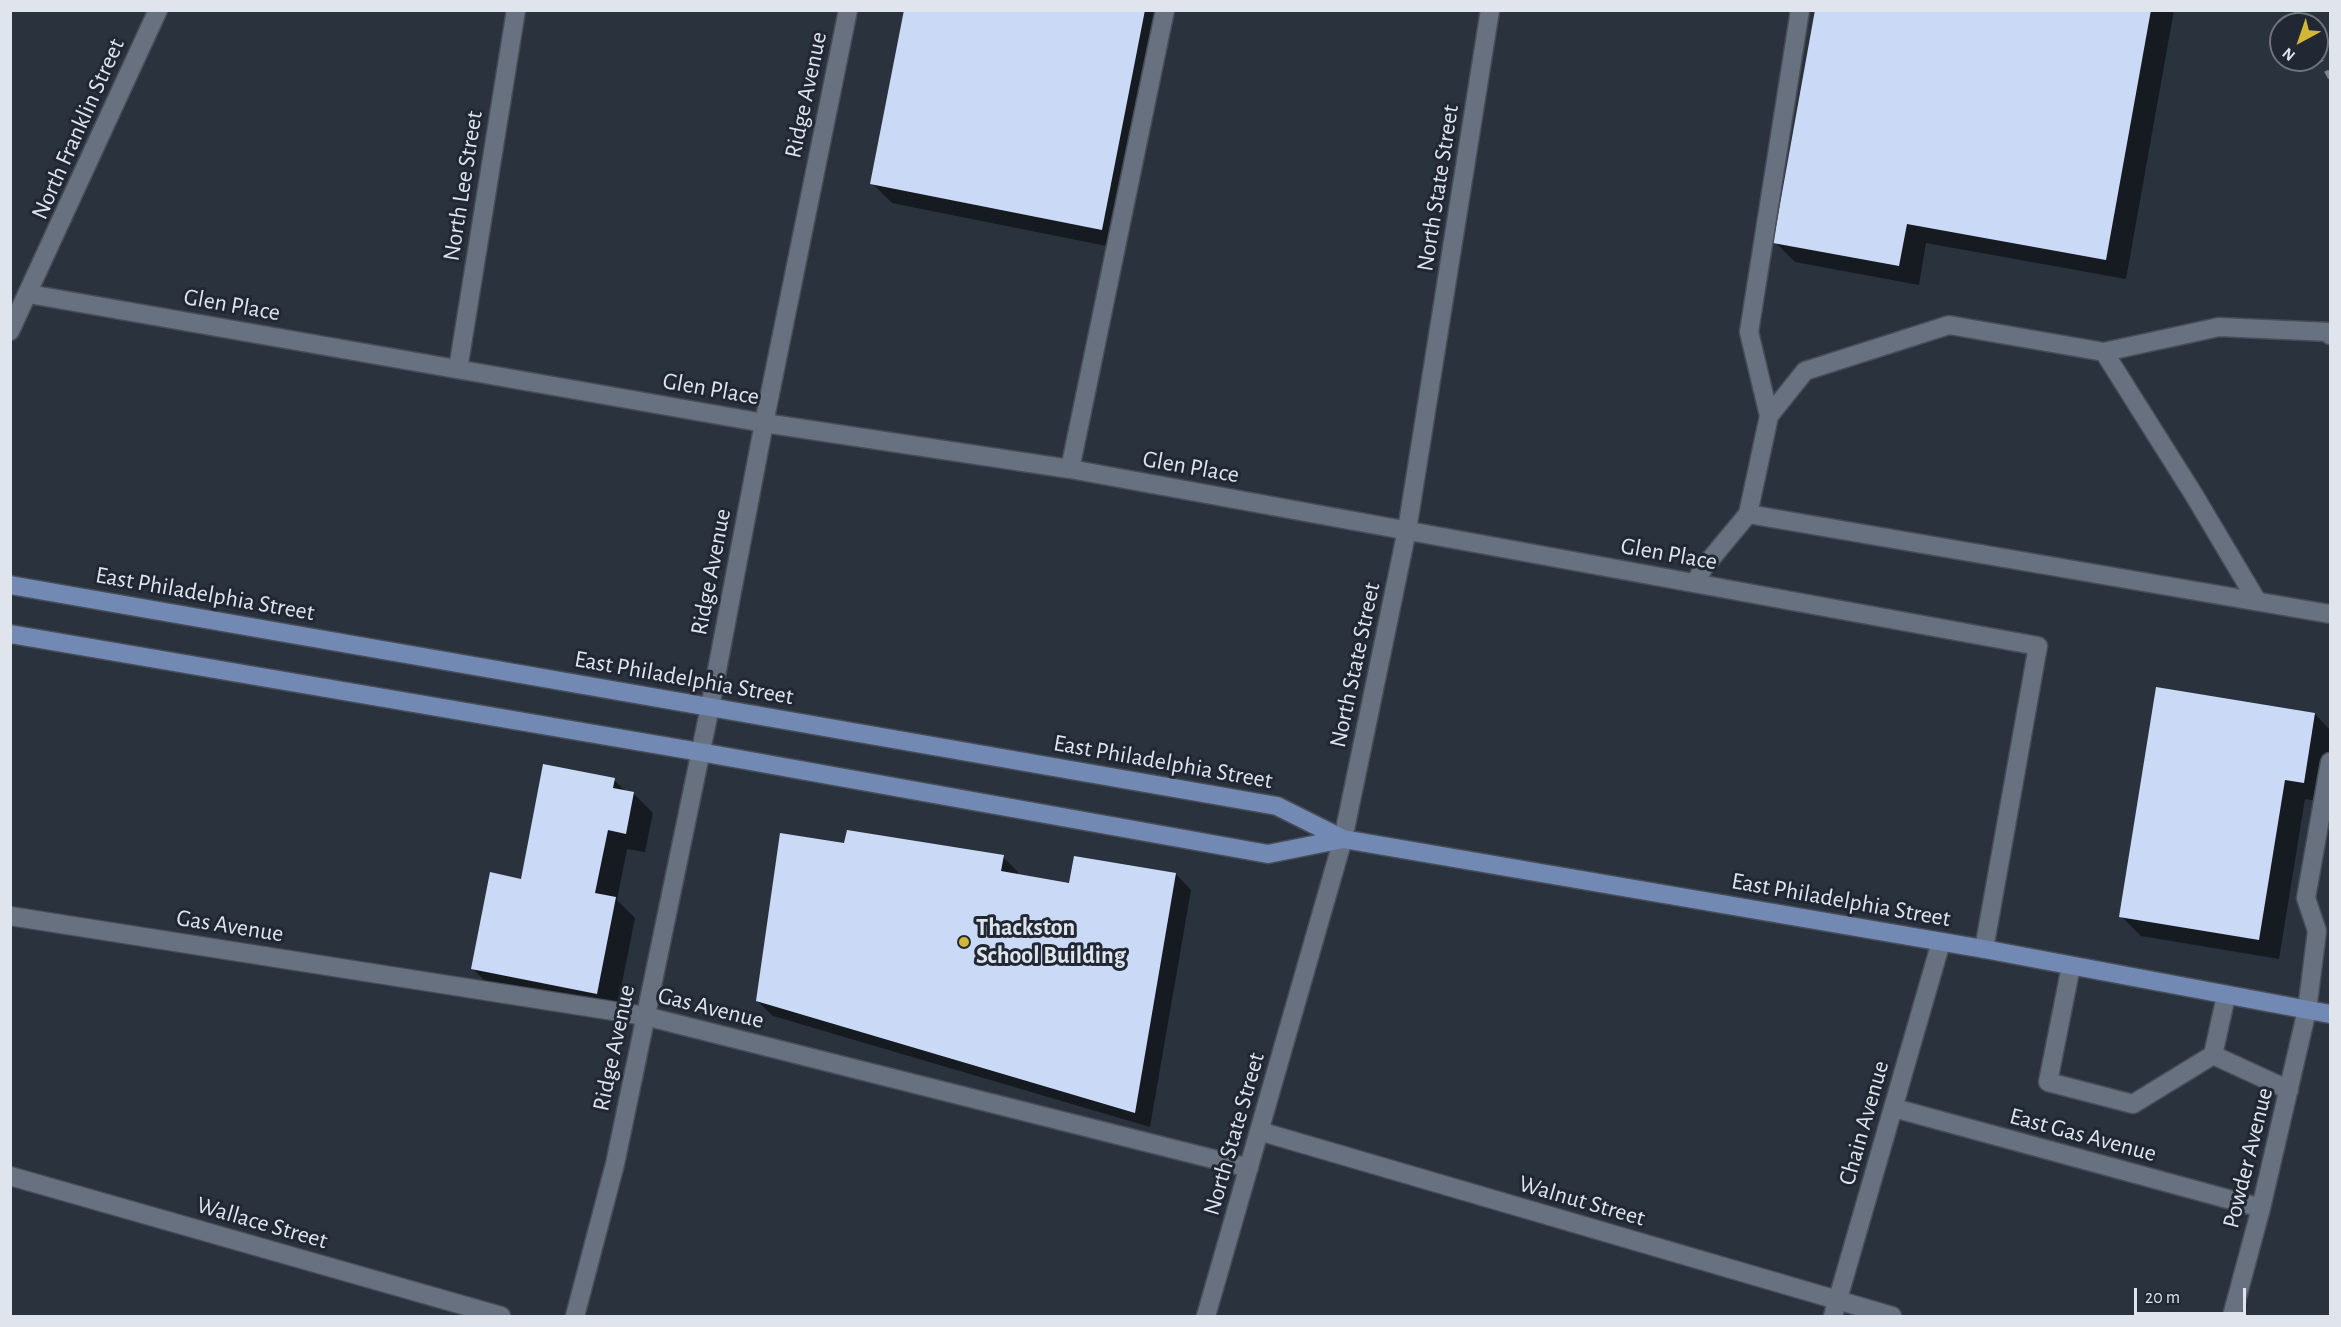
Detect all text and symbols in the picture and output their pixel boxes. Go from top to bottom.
north arrow [2269,12,2329,72]
street label: Ridge Avenue [779,29,833,161]
street label: North Franklin Street [25,34,131,224]
text: N [2279,45,2298,64]
street label: North State Street [1411,103,1465,273]
street label: North Lee Street [437,109,489,263]
street label: Glen Place [182,282,282,328]
street label: Glen Place [661,366,761,412]
street label: Glen Place [1141,444,1241,490]
street label: Ridge Avenue [685,506,737,638]
street label: Glen Place [1619,531,1719,577]
street label: East Philadelphia Street [93,561,317,627]
street label: North State Street [1323,580,1387,750]
street label: East Philadelphia Street [572,645,796,711]
street label: East Philadelphia Street [1051,729,1275,795]
street label: East Philadelphia Street [1729,867,1953,933]
street label: Gas Avenue [174,903,286,949]
place label: Thackston School Building [976,914,1126,970]
marker: Thackston School Building [957,935,971,949]
street label: Gas Avenue [655,981,767,1035]
street label: Ridge Avenue [587,982,641,1114]
street label: North State Street [1197,1049,1271,1219]
street label: Chain Avenue [1832,1057,1896,1189]
street label: Powder Avenue [2217,1085,2279,1231]
street label: East Gas Avenue [2006,1102,2160,1168]
street label: Walnut Street [1516,1169,1648,1233]
street label: Wallace Street [193,1191,331,1255]
scale bar [2137,1276,2250,1314]
text: 20 m [2145,1289,2180,1307]

